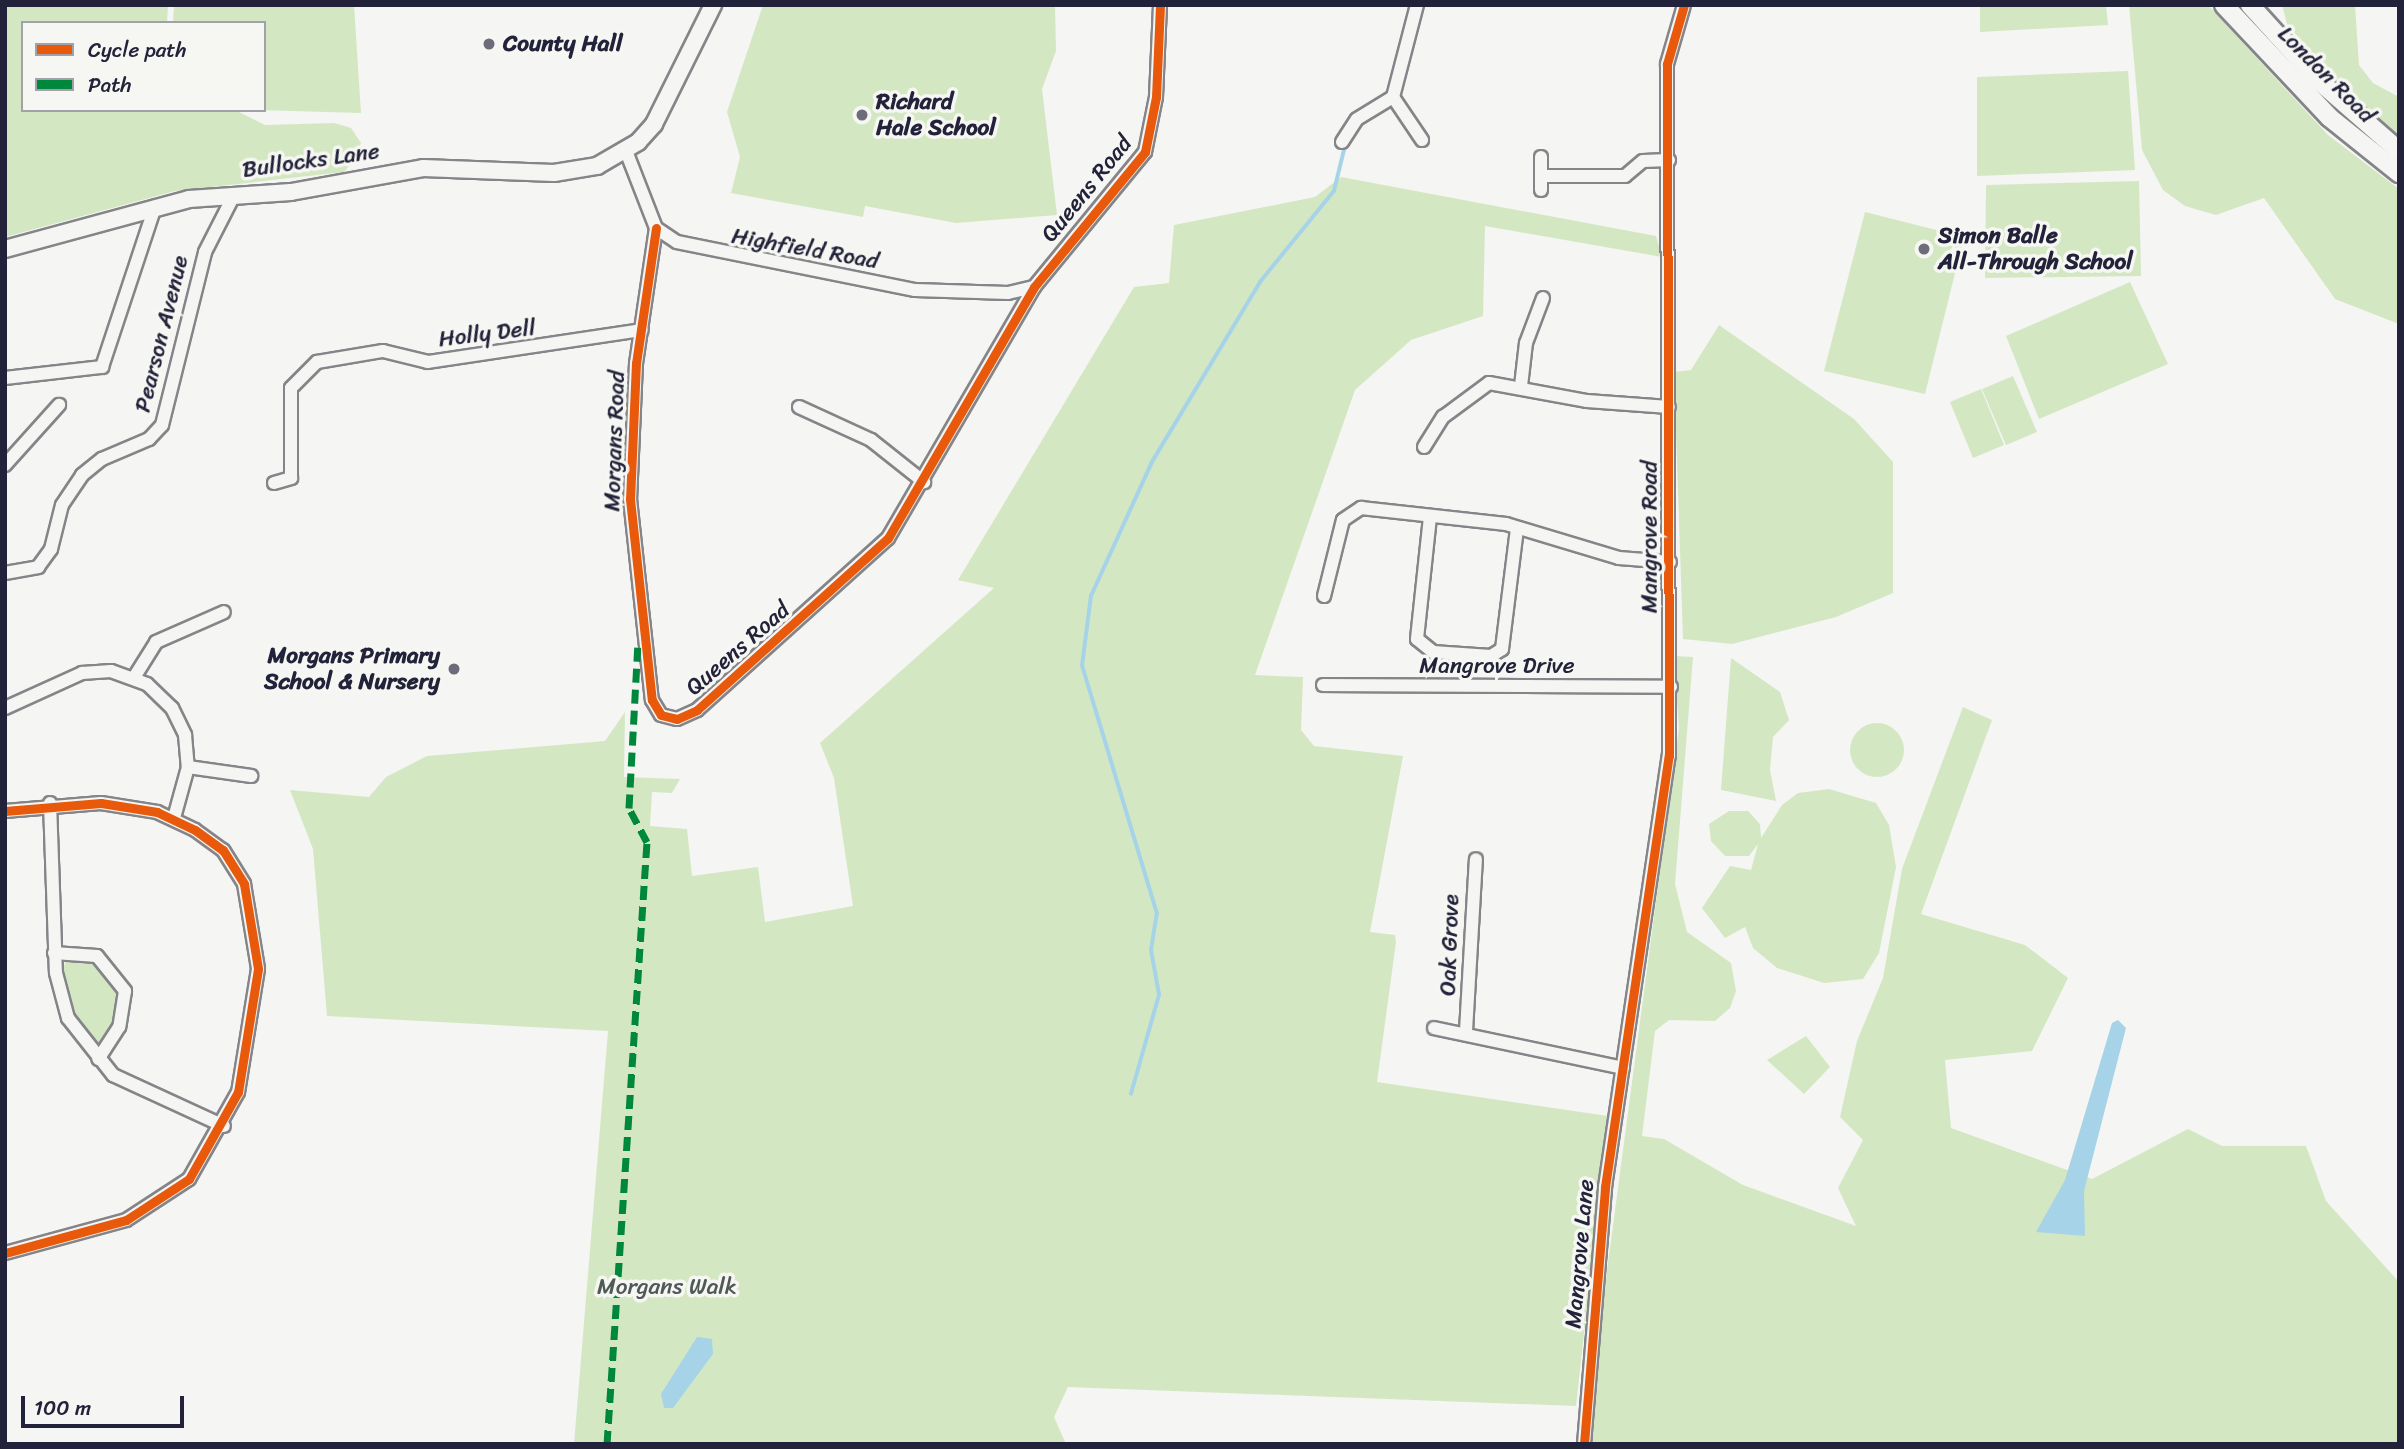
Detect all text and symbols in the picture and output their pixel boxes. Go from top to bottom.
legend [21,21,266,112]
street label: London Road [2272,21,2380,129]
place label: County Hall [503,30,623,58]
text: Cycle path [88,31,187,69]
marker: County Hall [481,36,497,52]
text: Path [88,66,131,104]
place label: Richard Hale School [876,88,996,142]
marker: Richard Hale School [854,107,870,123]
street label: Queens Road [1036,130,1138,248]
street label: Bullocks Lane [241,138,381,184]
street label: Highfield Road [729,222,881,276]
place label: Simon Balle All-Through School [1938,222,2133,276]
marker: Simon Balle All-Through School [1916,241,1932,257]
street label: Pearson Avenue [129,253,195,415]
street label: Holly Dell [437,314,537,354]
street label: Morgans Road [599,370,631,512]
street label: Mangrove Road [1636,461,1664,613]
street label: Queens Road [680,596,796,702]
place label: Morgans Primary School & Nursery [264,642,440,696]
street label: Mangrove Drive [1419,652,1575,680]
marker: Morgans Primary School & Nursery [446,661,462,677]
street label: Oak Grove [1434,893,1466,997]
street label: Mangrove Lane [1560,1178,1600,1330]
park label: Morgans Walk [597,1273,737,1301]
scale bar [24,1382,187,1426]
text: 100 m [34,1389,91,1427]

